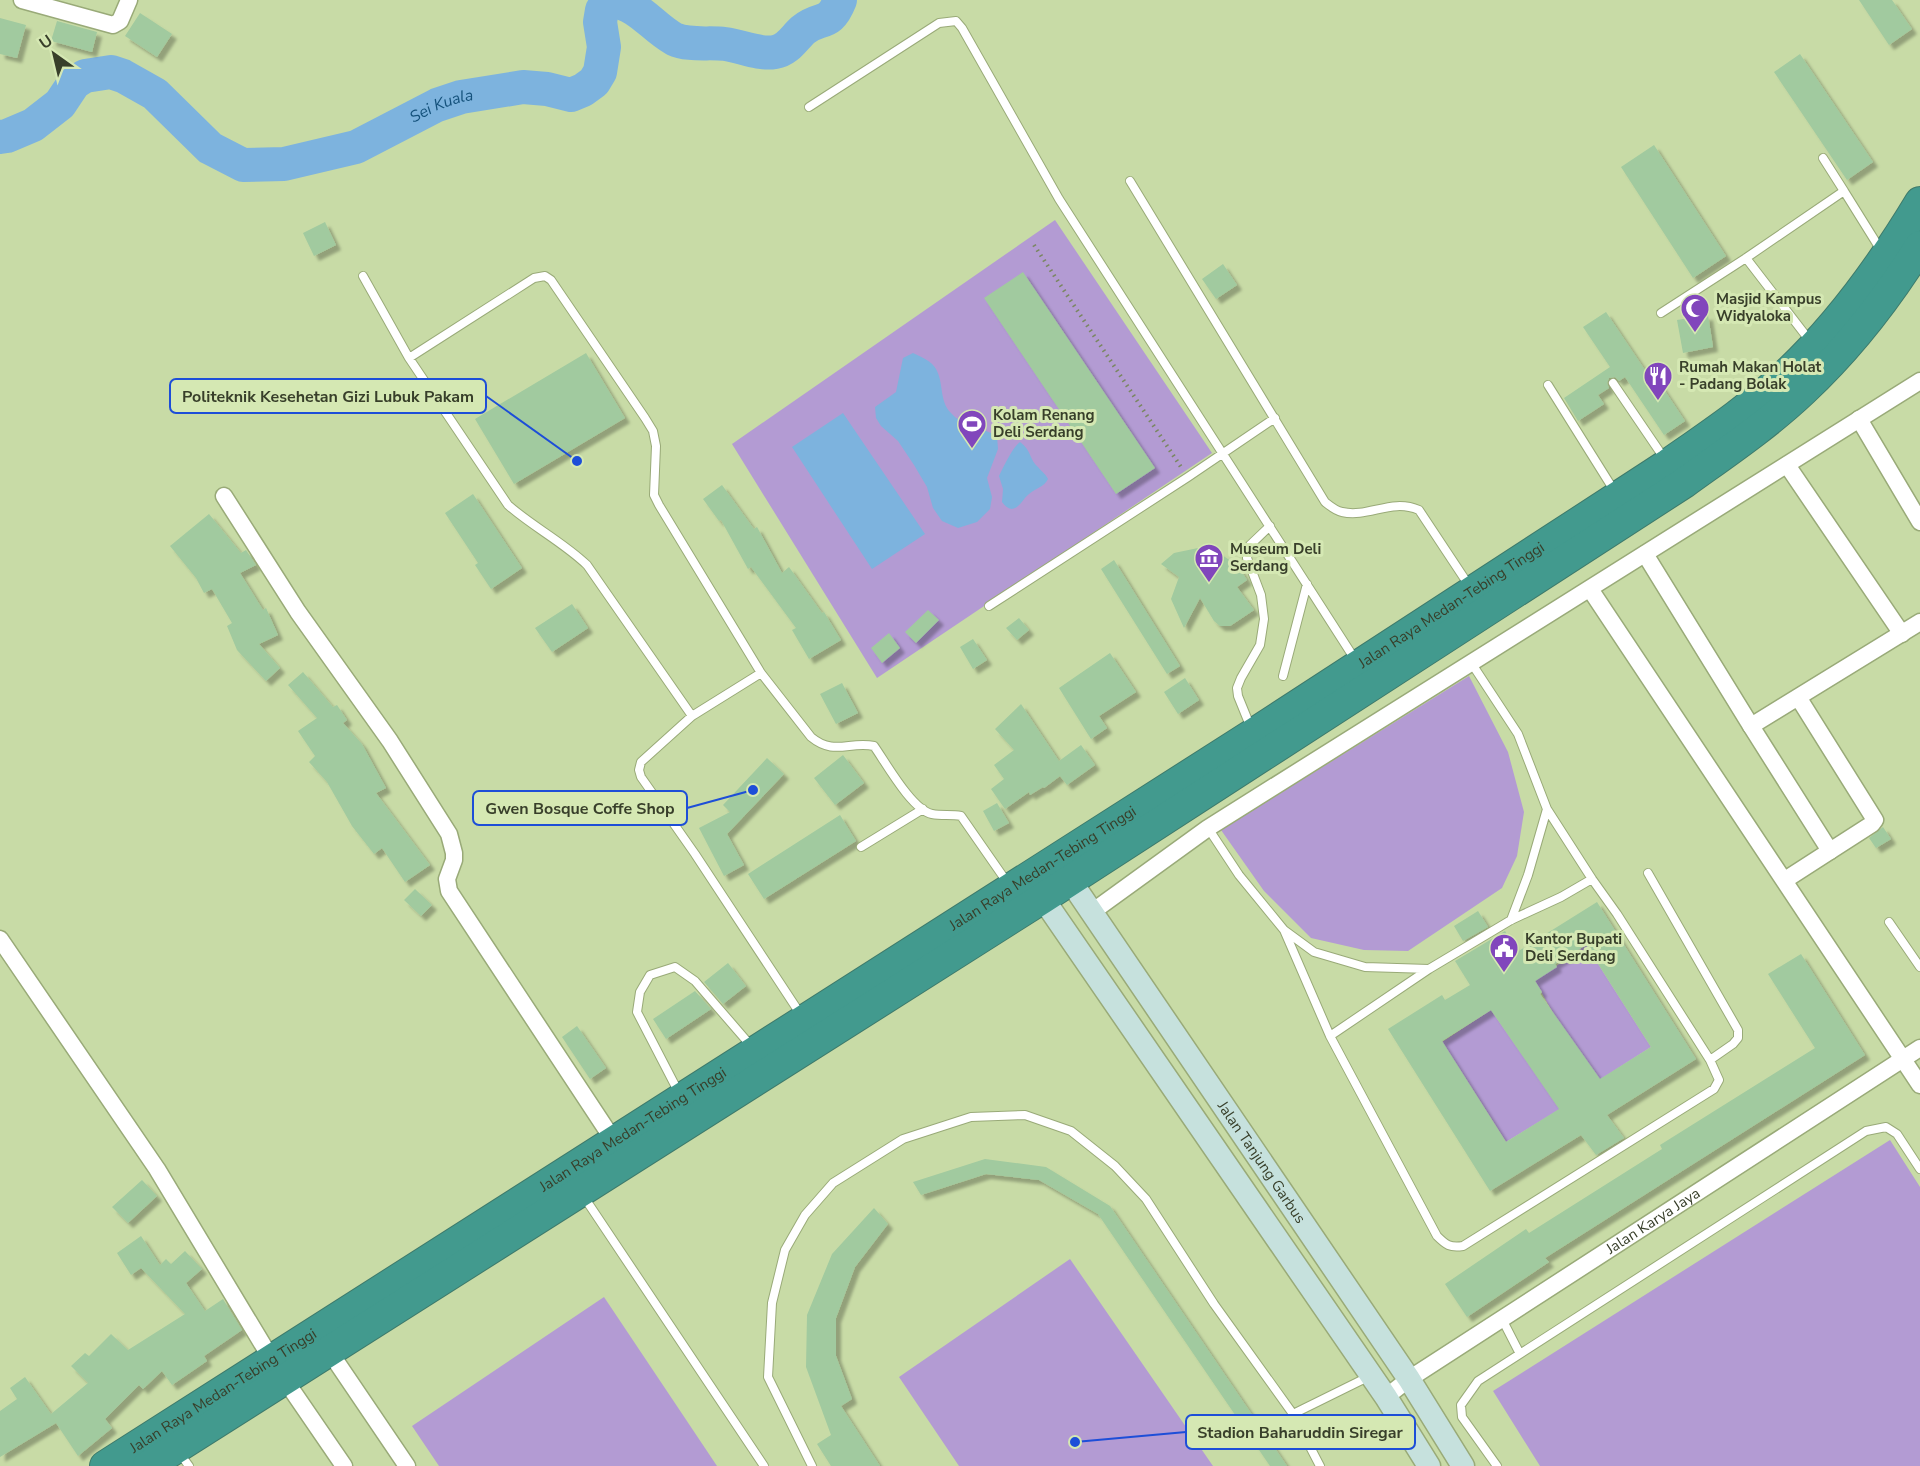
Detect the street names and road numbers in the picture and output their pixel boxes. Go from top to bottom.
street label: Jalan Raya Medan-Tebing Tinggi [1354,537,1548,673]
street label: Jalan Raya Medan-Tebing Tinggi [944,801,1140,936]
street label: Jalan Raya Medan-Tebing Tinggi [535,1062,730,1197]
street label: Jalan Tanjung Garbus [1212,1096,1310,1227]
street label: Jalan Karya Jaya [1601,1183,1704,1259]
street label: Jalan Raya Medan-Tebing Tinggi [125,1324,320,1458]

